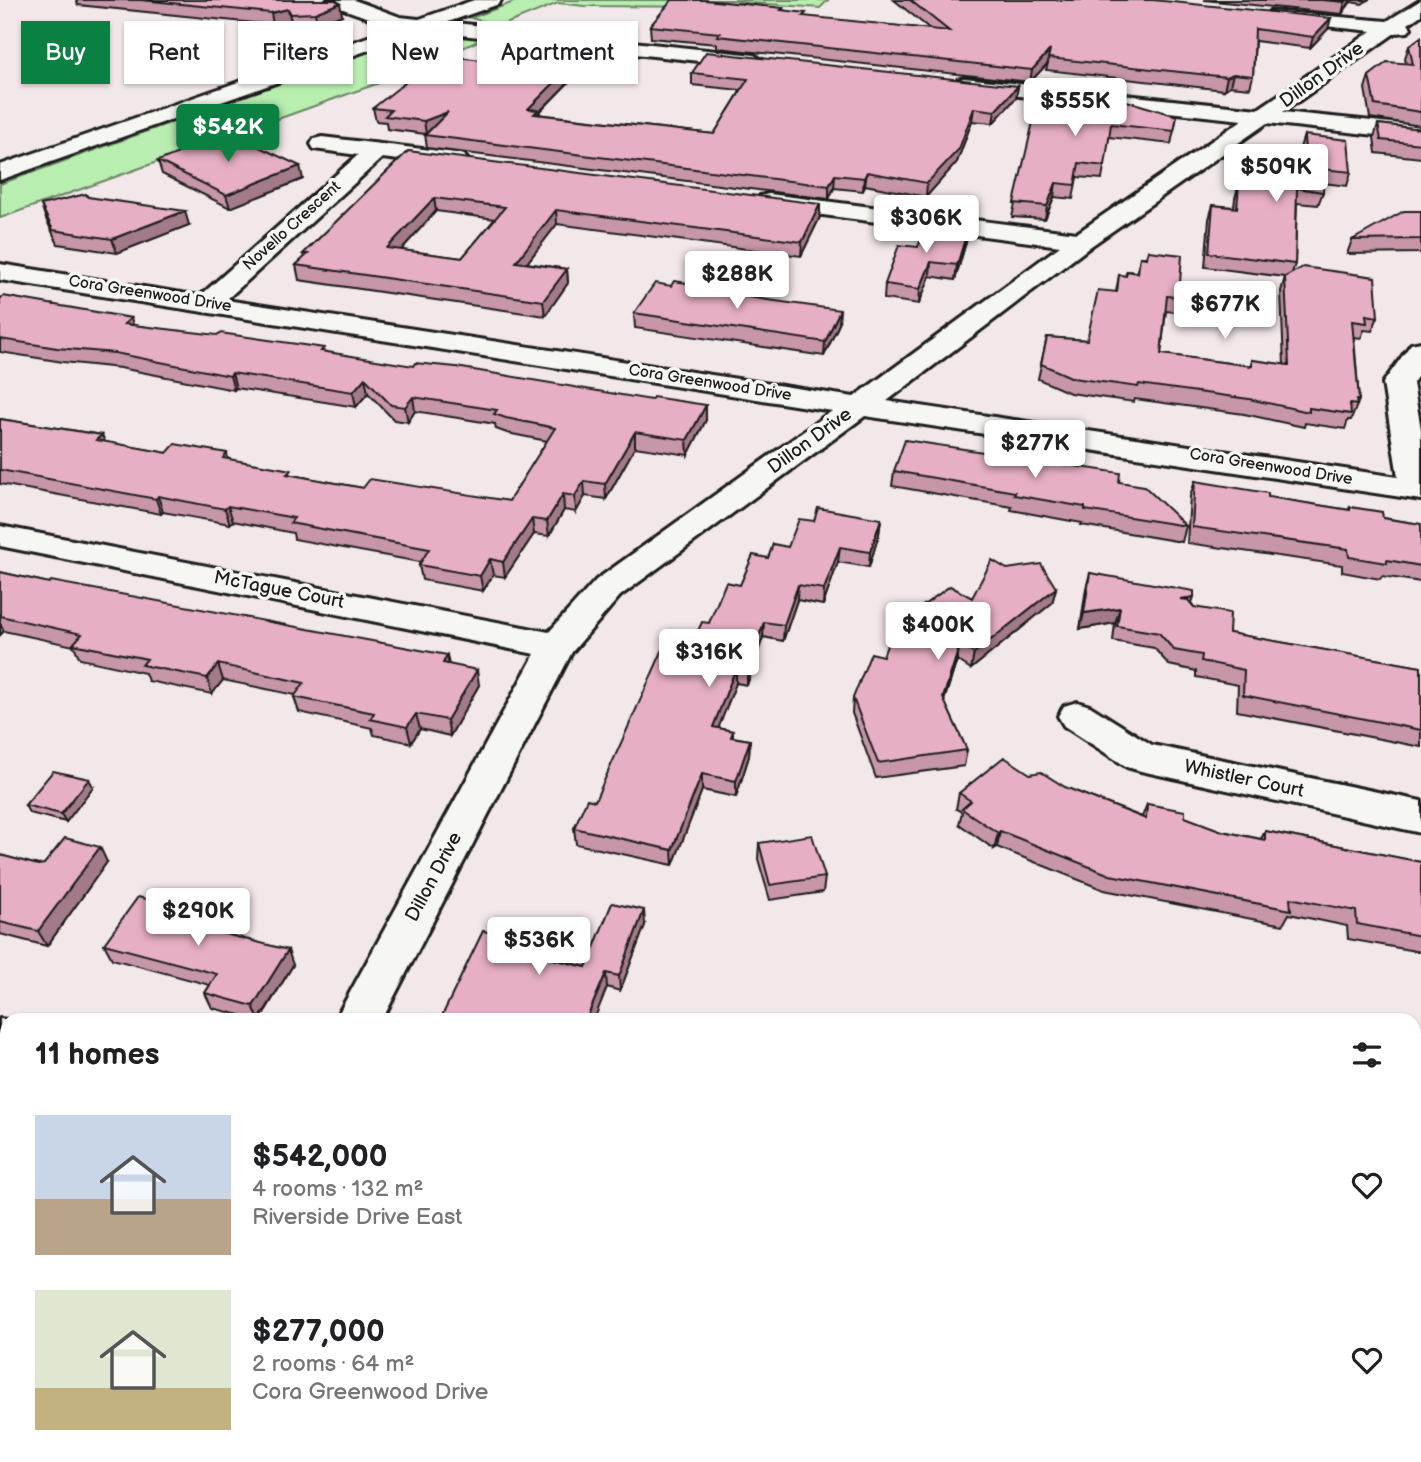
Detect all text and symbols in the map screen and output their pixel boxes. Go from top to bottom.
chip: Buy [21,21,110,84]
chip: Rent [124,21,224,84]
chip: Filters [238,21,353,84]
chip: New [367,21,463,84]
chip: Apartment [477,21,638,84]
street label: Dillon Drive [1276,37,1368,113]
pin: $555K [1026,78,1124,138]
text: $555K [1040,87,1110,115]
pin: $542K [179,104,277,164]
text: $542K [192,113,264,141]
pin: $509K [1227,144,1325,204]
text: $509K [1240,153,1312,181]
street label: Novello Crescent [239,177,345,275]
pin: $306K [877,196,975,255]
text: $306K [890,204,962,232]
pin: $288K [688,252,786,311]
text: $288K [701,260,773,288]
street label: Cora Greenwood Drive [67,272,233,316]
pin: $677K [1176,282,1274,341]
text: $677K [1190,290,1260,318]
street label: Cora Greenwood Drive [627,361,793,405]
street label: Dillon Drive [764,403,856,479]
pin: $277K [986,420,1084,480]
text: $277K [1000,429,1070,457]
street label: Cora Greenwood Drive [1188,445,1354,489]
street label: McTague Court [212,566,346,614]
pin: $400K [889,602,987,662]
text: $400K [901,611,975,639]
pin: $316K [660,630,758,689]
text: $316K [675,638,743,666]
street label: Whistler Court [1182,755,1306,803]
street label: Dillon Drive [401,828,467,926]
pin: $290K [149,888,247,948]
text: $290K [162,897,234,925]
pin: $536K [490,918,588,977]
text: $536K [503,926,575,954]
icon: filters [1348,1036,1386,1074]
text: 11 homes [35,1037,159,1073]
text: $542,000 [252,1139,387,1175]
icon: home [91,1143,175,1227]
icon: heart [1348,1166,1386,1204]
text: 4 rooms · 132 m² [252,1175,423,1203]
text: Riverside Drive East [252,1203,462,1231]
text: $277,000 [252,1314,385,1350]
icon: home [91,1318,175,1402]
icon: heart [1348,1341,1386,1379]
text: 2 rooms · 64 m² [252,1350,414,1378]
text: Cora Greenwood Drive [252,1378,489,1406]

